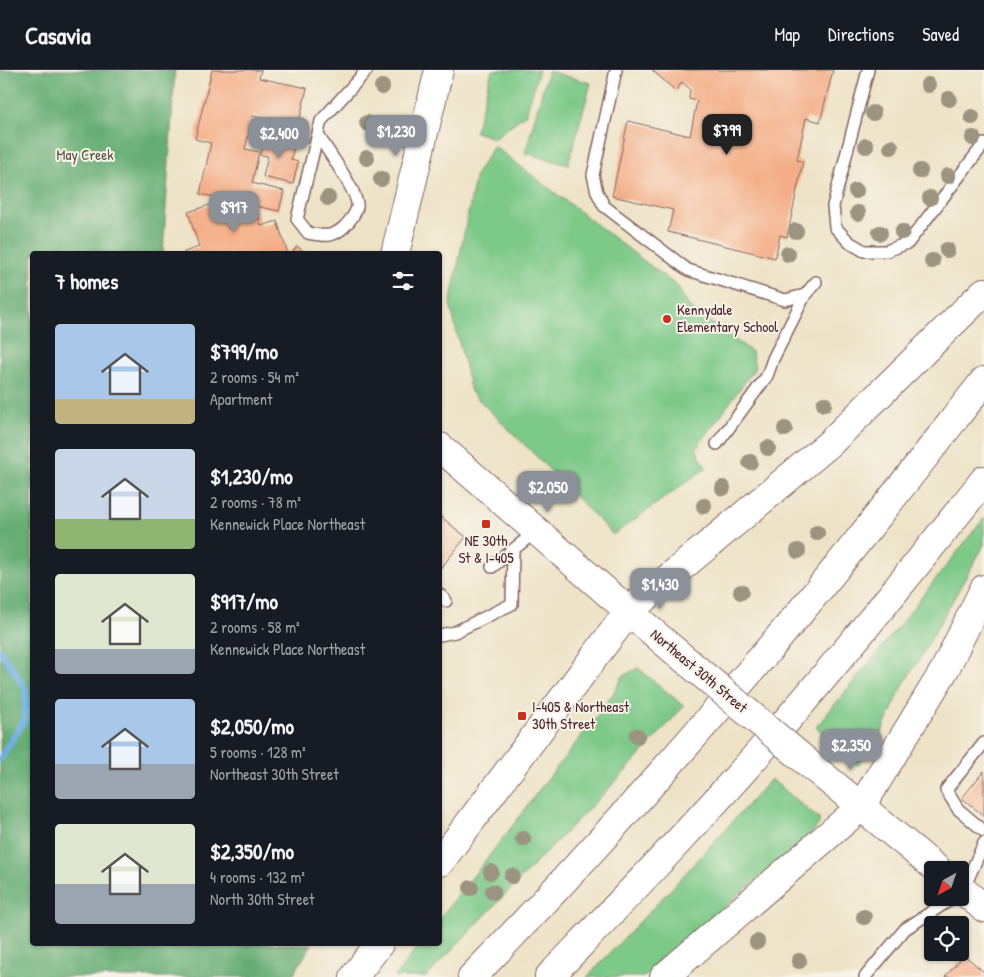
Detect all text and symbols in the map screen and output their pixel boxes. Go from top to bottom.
text: Casavia [25,19,91,51]
text: Map [775,22,800,47]
text: Directions [828,22,894,47]
text: Saved [922,22,959,47]
pin: $1,230 [355,114,437,157]
pin: $799 [697,114,757,156]
pin: $2,400 [238,116,320,159]
text: $799 [713,119,741,141]
text: $1,230 [377,120,415,142]
text: $2,400 [259,122,299,144]
park label: May Creek [57,144,113,165]
pin: $917 [204,190,264,233]
text: $917 [220,196,248,218]
text: 7 homes [55,267,118,296]
icon: filters [389,267,417,295]
place label: Kennydale Elementary School [677,299,778,337]
marker: Kennydale Elementary School [661,313,673,325]
text: $799/mo [210,337,278,366]
icon: home [95,344,155,404]
text: 2 rooms · 54 m² [210,366,299,388]
text: Apartment [210,388,273,410]
text: $1,230/mo [210,462,293,491]
icon: home [95,469,155,529]
pin: $2,050 [507,470,589,513]
text: $2,050 [528,476,568,498]
text: 2 rooms · 78 m² [210,491,301,513]
text: Kennewick Place Northeast [210,513,365,535]
marker: NE 30th St & I-405 [480,518,492,530]
place label: NE 30th St & I-405 [458,530,514,568]
pin: $1,430 [619,568,701,610]
text: $1,430 [641,573,679,595]
text: $917/mo [210,587,278,616]
icon: home [95,594,155,654]
text: 2 rooms · 58 m² [210,616,300,638]
street label: Northeast 30th Street [646,624,753,718]
text: Kennewick Place Northeast [210,638,365,660]
place label: I-405 & Northeast 30th Street [532,696,630,734]
marker: I-405 & Northeast 30th Street [516,710,528,722]
text: $2,050/mo [210,712,294,741]
icon: home [95,719,155,779]
pin: $2,350 [810,728,892,771]
text: $2,350 [831,734,871,756]
text: 5 rooms · 128 m² [210,741,306,763]
text: Northeast 30th Street [210,763,339,785]
text: $2,350/mo [210,837,294,866]
icon: home [95,844,155,904]
north arrow [924,861,969,906]
map controls [924,861,969,961]
text: 4 rooms · 132 m² [210,866,305,888]
text: North 30th Street [210,888,315,910]
button: locate [924,916,969,961]

